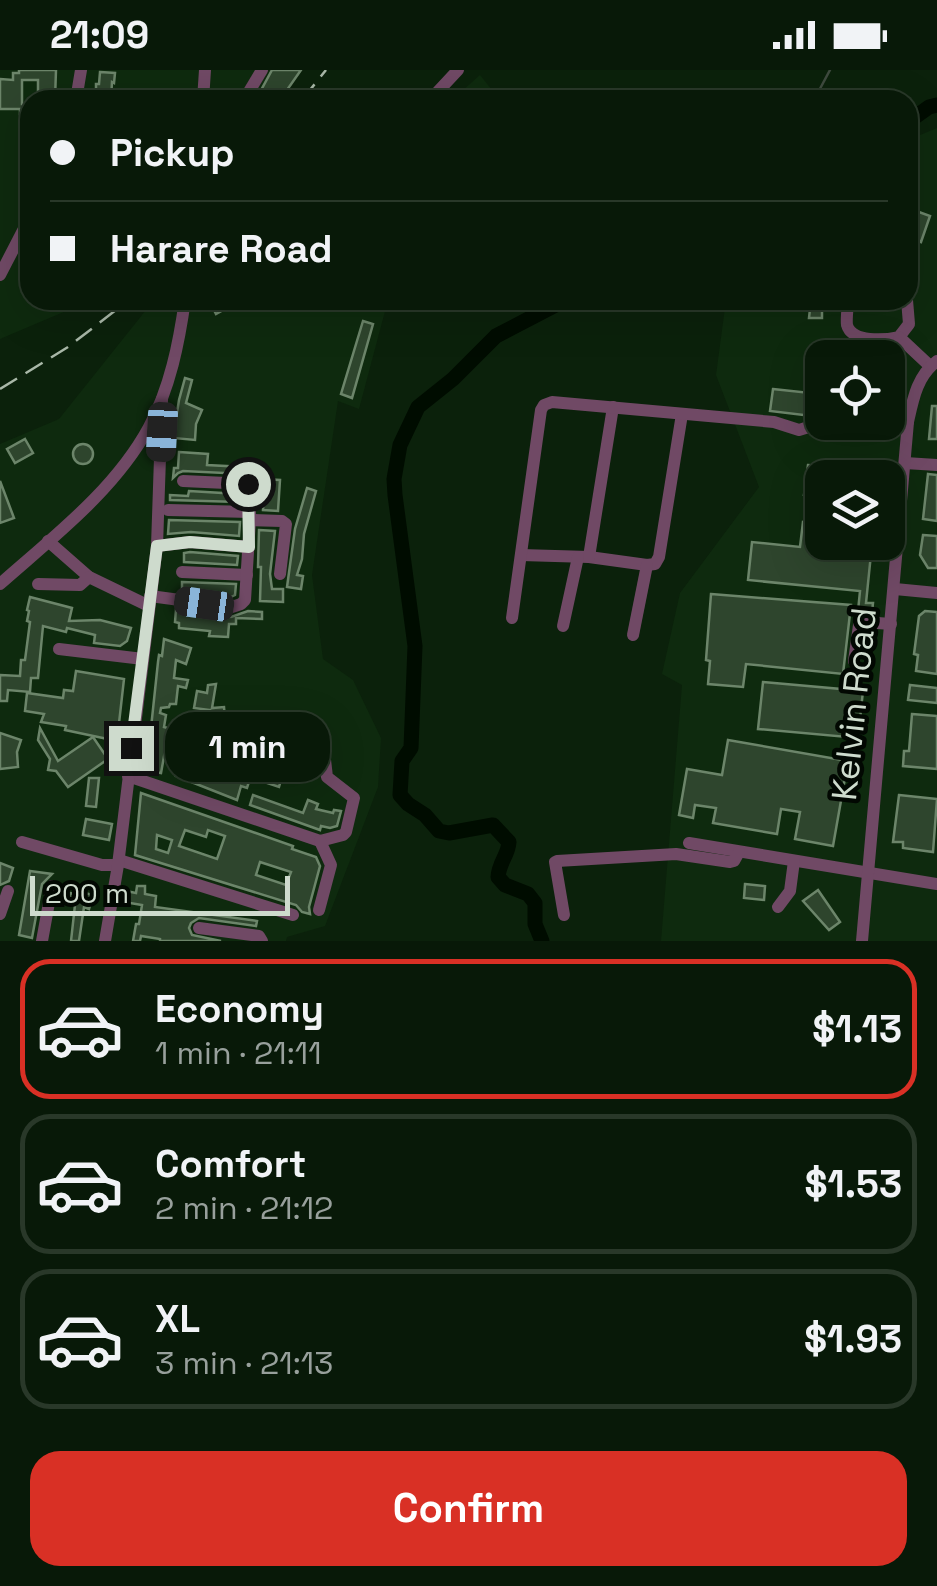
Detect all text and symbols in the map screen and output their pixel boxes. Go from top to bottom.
text: 21:09 [50,11,149,59]
text: Pickup [110,129,234,177]
text: Harare Road [110,225,333,273]
map controls [805,340,905,560]
button: locate [805,340,905,440]
car [145,401,179,463]
button: layers [805,460,905,560]
route start [226,462,271,507]
car [172,585,236,623]
street label: Kelvin Road [822,605,886,803]
callout: 1 min [166,713,331,783]
route end [109,726,154,771]
text: 1 min [208,727,287,767]
scale bar [30,871,290,916]
text: 200 m [45,875,129,911]
icon: car [35,984,125,1074]
text: Economy [155,985,324,1033]
text: $1.13 [812,1005,902,1053]
text: 1 min · 21:11 [155,1033,322,1073]
icon: car [35,1139,125,1229]
text: Comfort [155,1140,306,1188]
text: $1.53 [805,1160,902,1208]
text: 2 min · 21:12 [155,1188,333,1228]
icon: car [35,1294,125,1384]
text: XL [155,1295,200,1343]
text: $1.93 [804,1315,902,1363]
text: 3 min · 21:13 [155,1343,333,1383]
button: Confirm [30,1451,907,1566]

